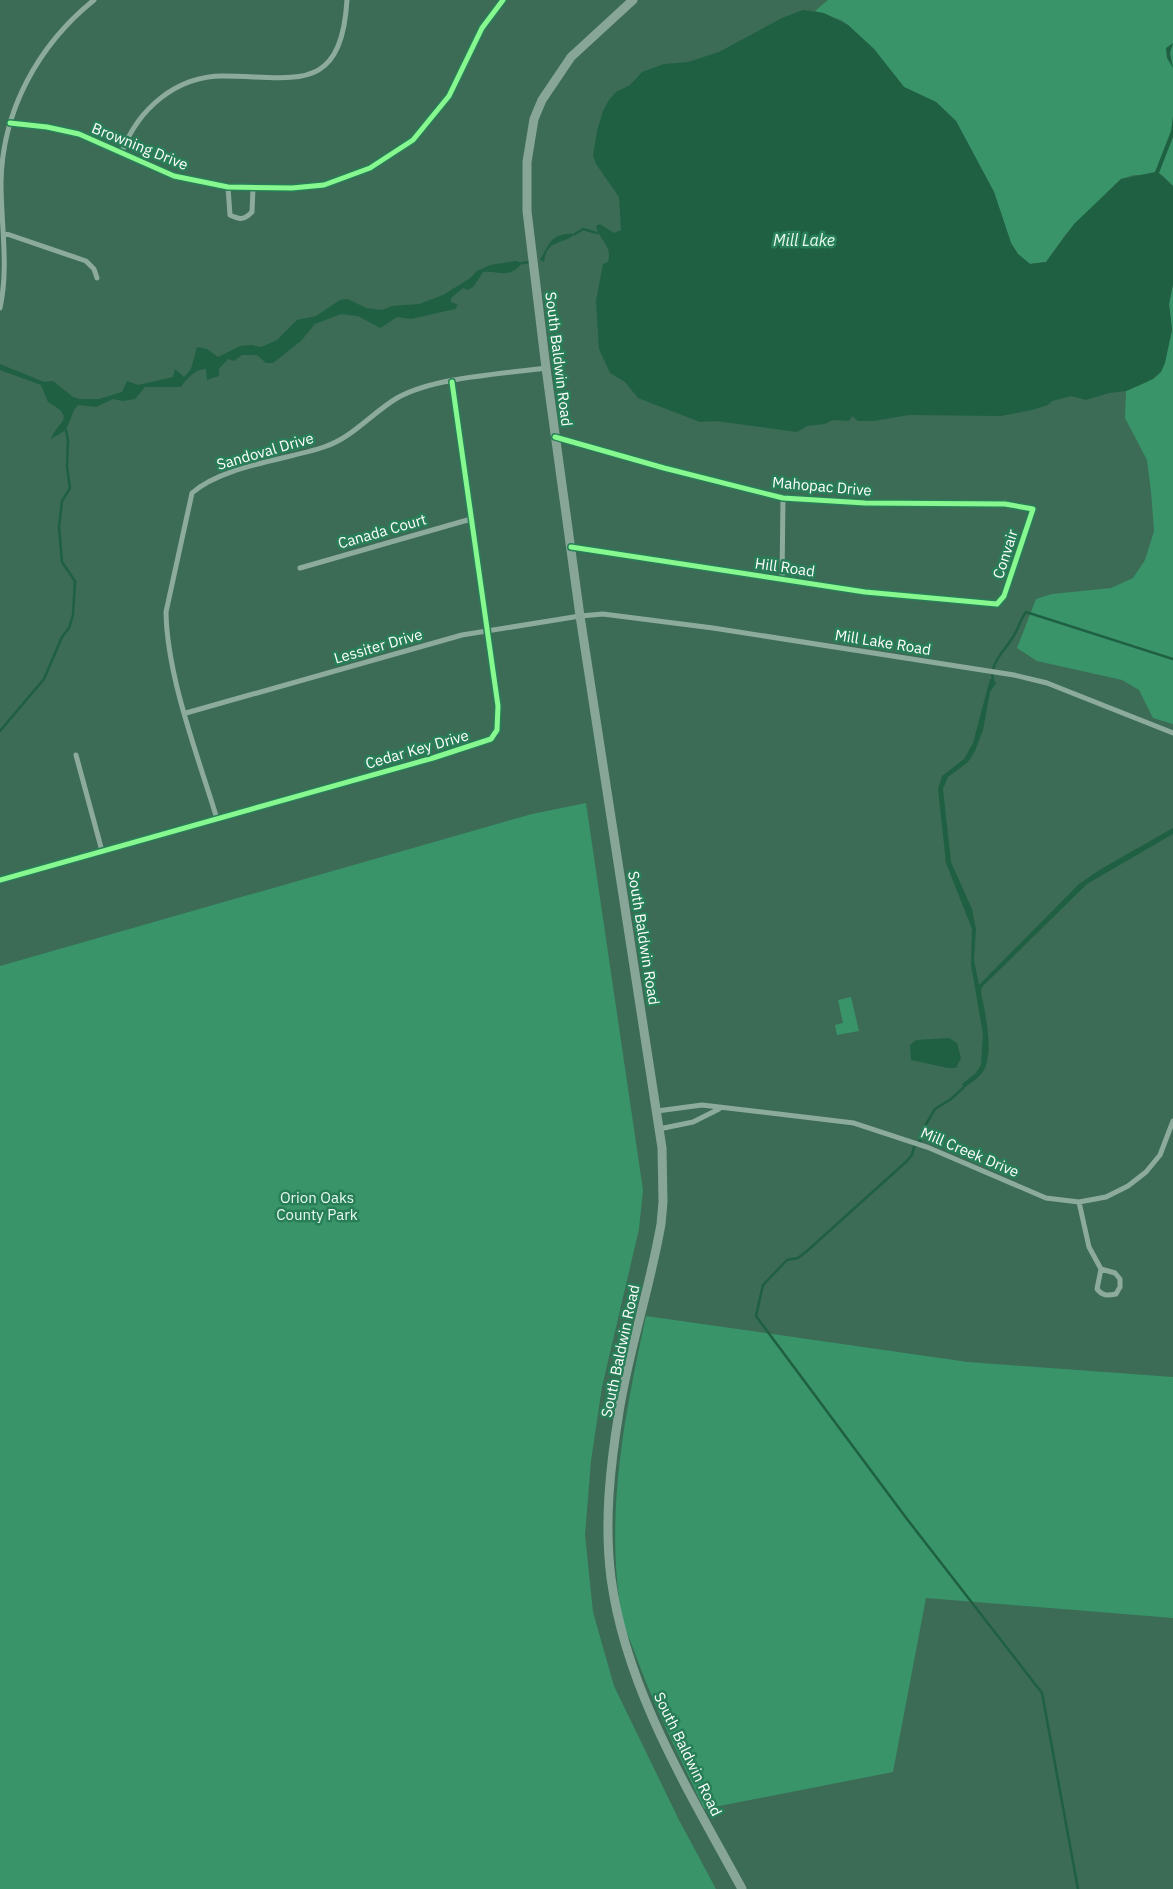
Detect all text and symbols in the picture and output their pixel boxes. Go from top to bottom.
street label: Browning Drive [89,118,191,174]
water label: Mill Lake [773,230,835,250]
street label: South Baldwin Road [541,291,577,427]
street label: Sandoval Drive [214,428,316,474]
street label: Mahopac Drive [771,472,873,500]
street label: Canada Court [336,509,428,553]
street label: Convair [988,527,1022,581]
street label: Hill Road [754,553,816,581]
street label: Lessiter Drive [332,624,424,668]
street label: Mill Lake Road [834,625,932,659]
street label: Cedar Key Drive [363,725,471,773]
street label: South Baldwin Road [624,870,664,1006]
street label: Mill Creek Drive [918,1123,1022,1181]
park label: Orion Oaks County Park [276,1188,358,1224]
street label: South Baldwin Road [597,1283,643,1419]
street label: South Baldwin Road [650,1689,726,1819]

